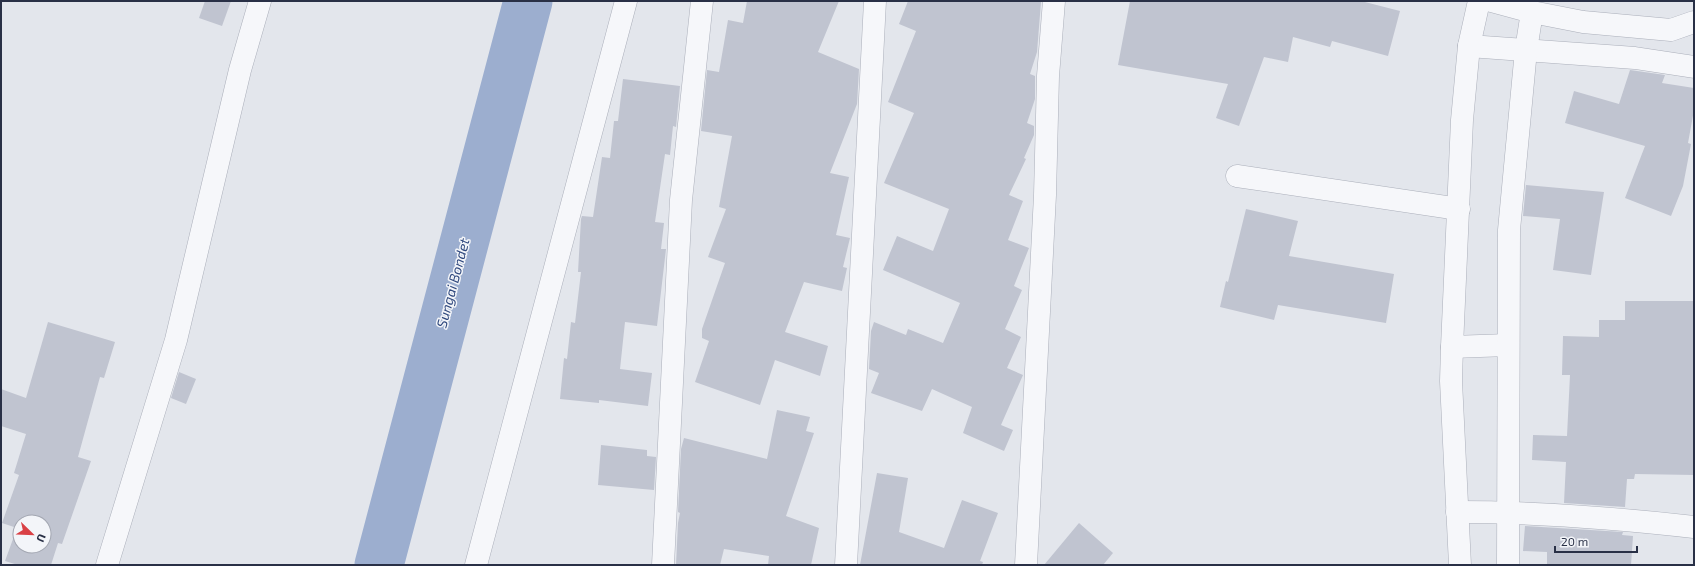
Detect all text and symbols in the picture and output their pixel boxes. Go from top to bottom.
water label: Sungai Bondet [432,236,473,329]
north arrow [12,514,52,554]
scale bar [1555,528,1637,554]
text: U [34,532,49,544]
text: 20 m [1561,534,1588,548]

